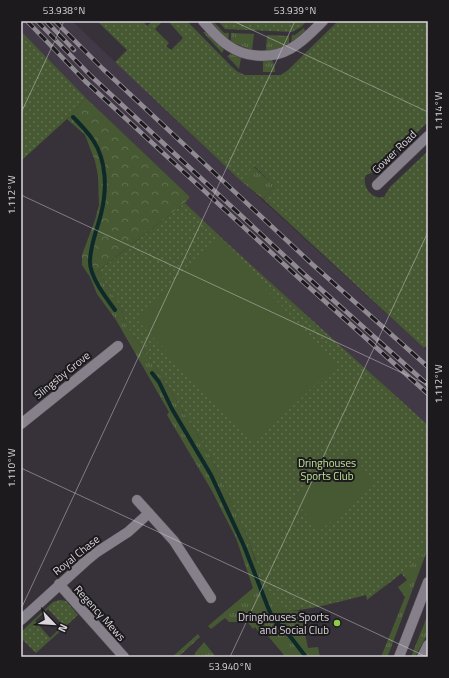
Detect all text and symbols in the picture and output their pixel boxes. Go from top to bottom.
text: 53.938°N [43,3,85,18]
text: 53.939°N [274,3,316,18]
text: 1.114°W [431,91,446,131]
street label: Gower Road [368,127,420,177]
text: 1.112°W [4,175,19,215]
street label: Slingsby Grove [31,347,94,403]
text: 1.112°W [431,364,446,404]
text: 1.110°W [4,448,19,488]
park label: Dringhouses Sports Club [298,455,356,484]
street label: Royal Chase [49,531,103,579]
street label: Regency Mews [71,582,129,644]
north arrow [34,604,74,644]
place label: Dringhouses Sports and Social Club [238,609,329,638]
marker: Dringhouses Sports and Social Club [332,618,342,628]
text: N [54,621,72,635]
text: 53.940°N [209,659,251,674]

